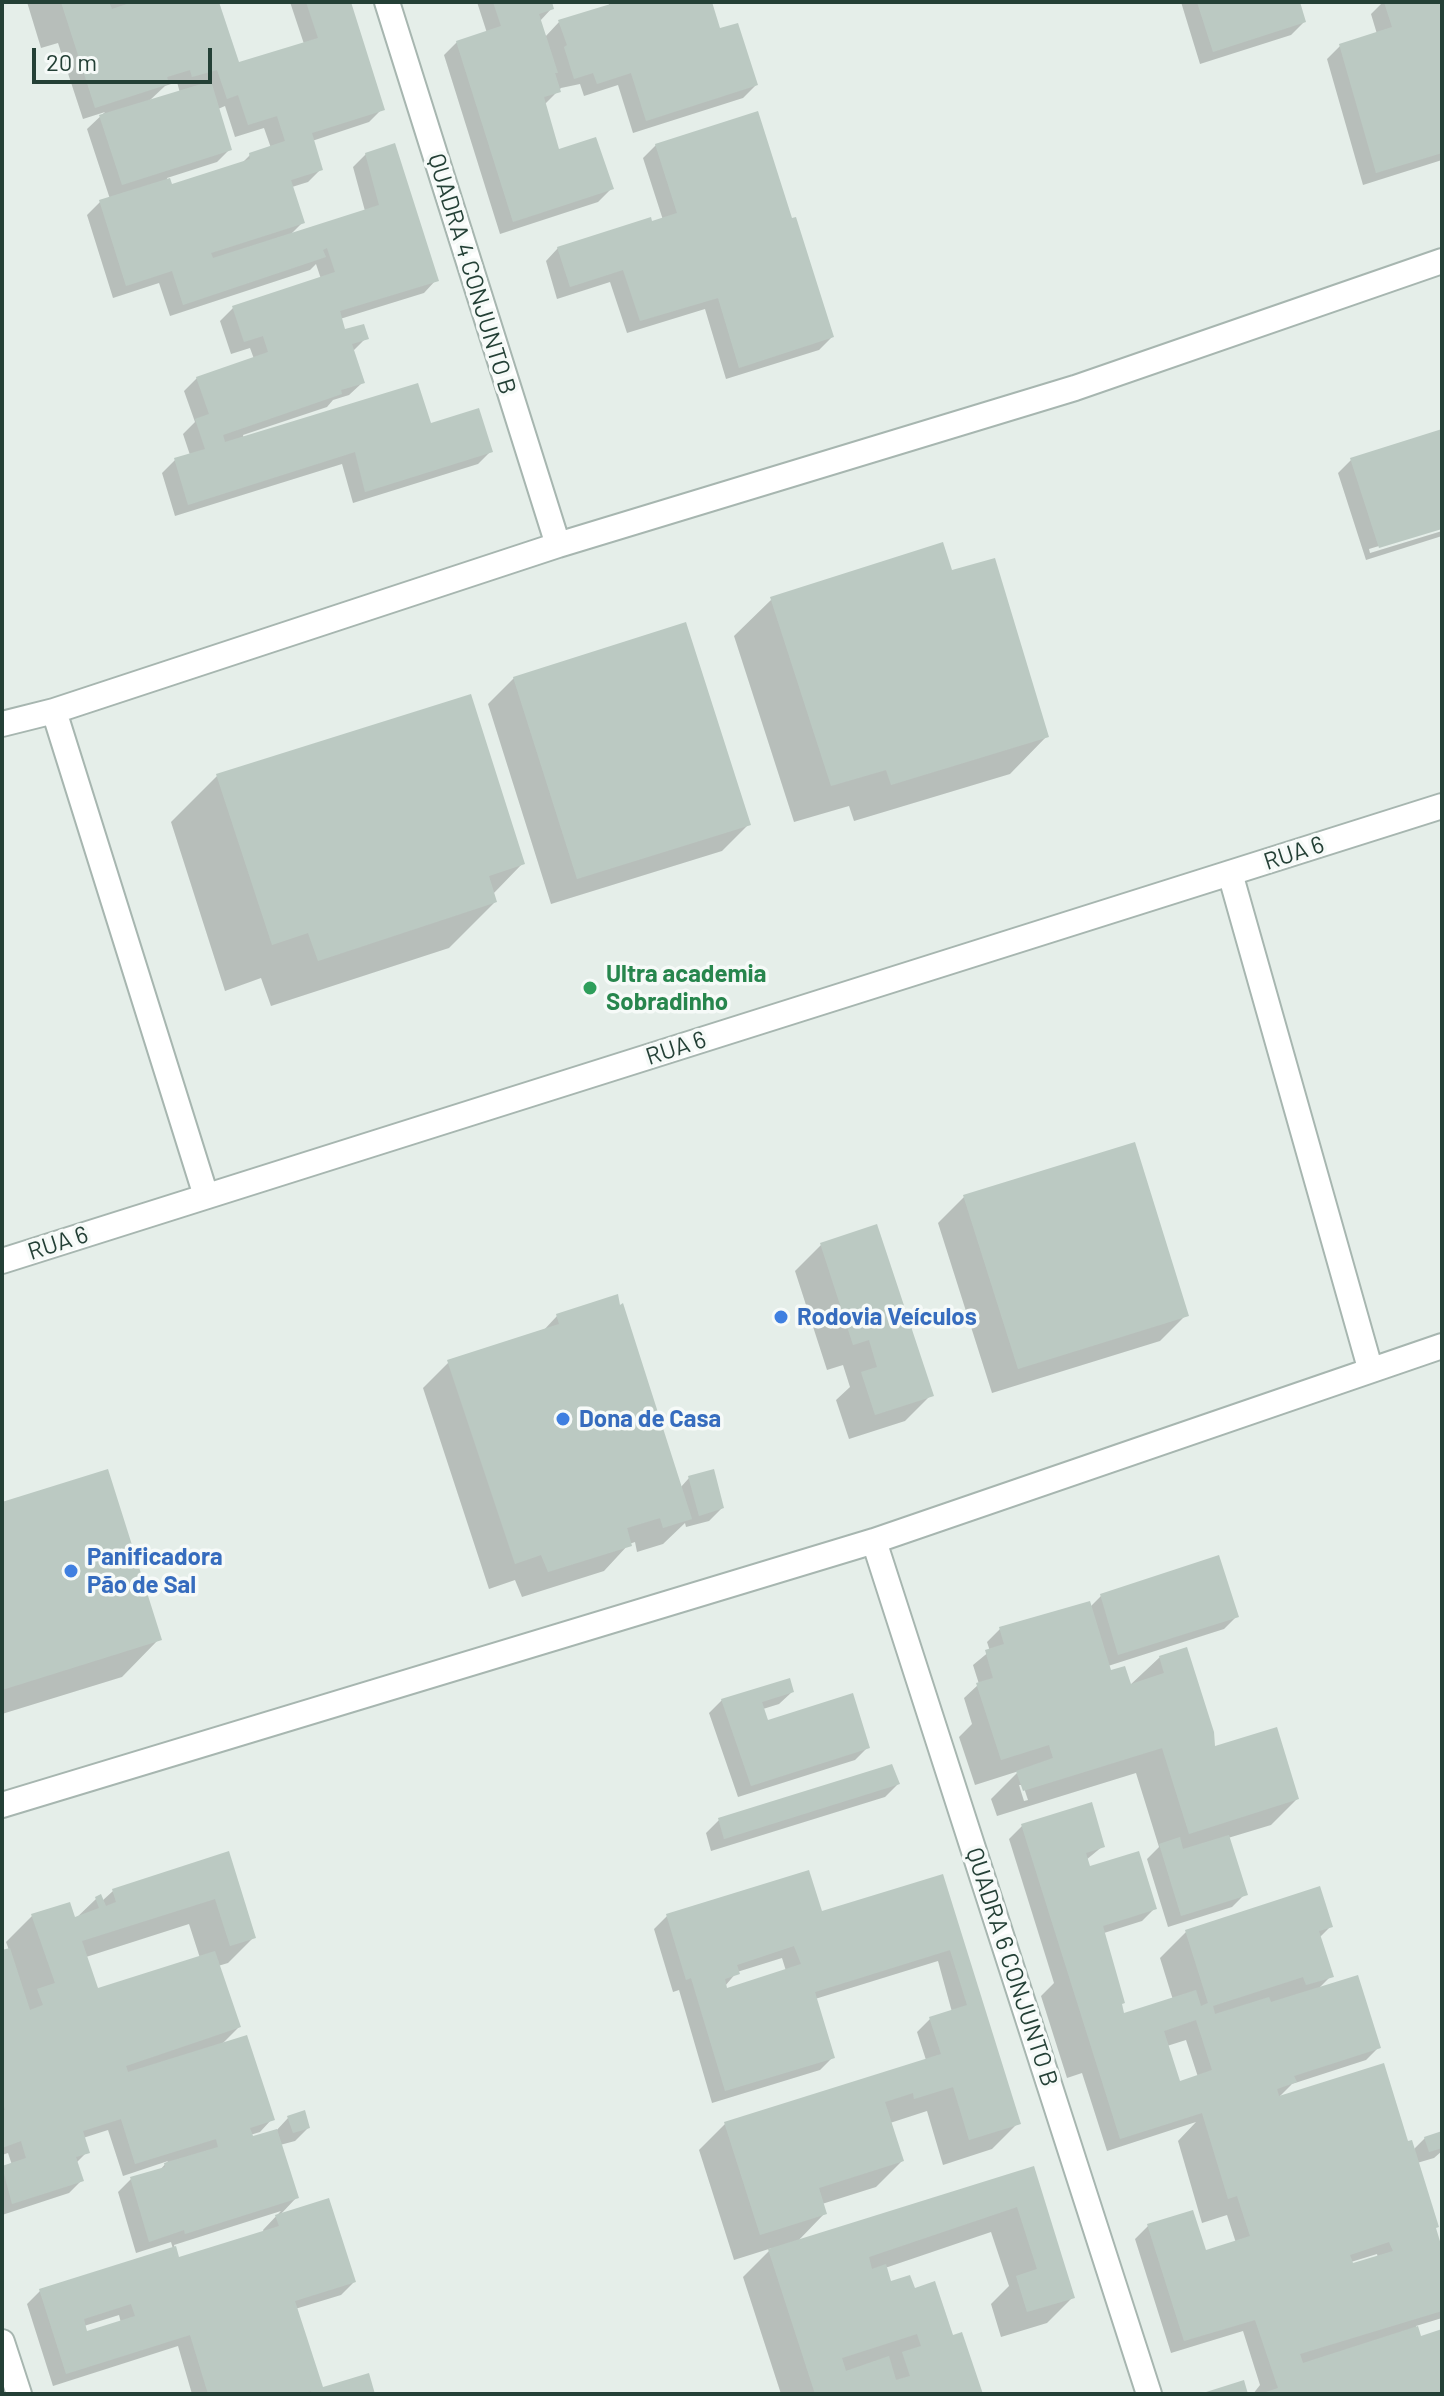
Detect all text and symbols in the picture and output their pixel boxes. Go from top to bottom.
scale bar [36,32,216,82]
text: 20 m [46,47,97,76]
street label: QUADRA 4 CONJUNTO B [422,150,522,398]
street label: RUA 6 [1260,830,1328,876]
place label: Ultra academia Sobradinho [606,960,766,1016]
marker: Ultra academia Sobradinho [581,979,599,997]
street label: RUA 6 [642,1025,710,1071]
street label: RUA 6 [24,1220,92,1266]
place label: Rodovia Veículos [797,1303,977,1331]
marker: Rodovia Veículos [772,1308,790,1326]
place label: Dona de Casa [579,1405,721,1433]
marker: Dona de Casa [554,1410,572,1428]
place label: Panificadora Pão de Sal [87,1543,223,1599]
marker: Panificadora Pão de Sal [62,1562,80,1580]
street label: QUADRA 6 CONJUNTO B [960,1844,1064,2090]

